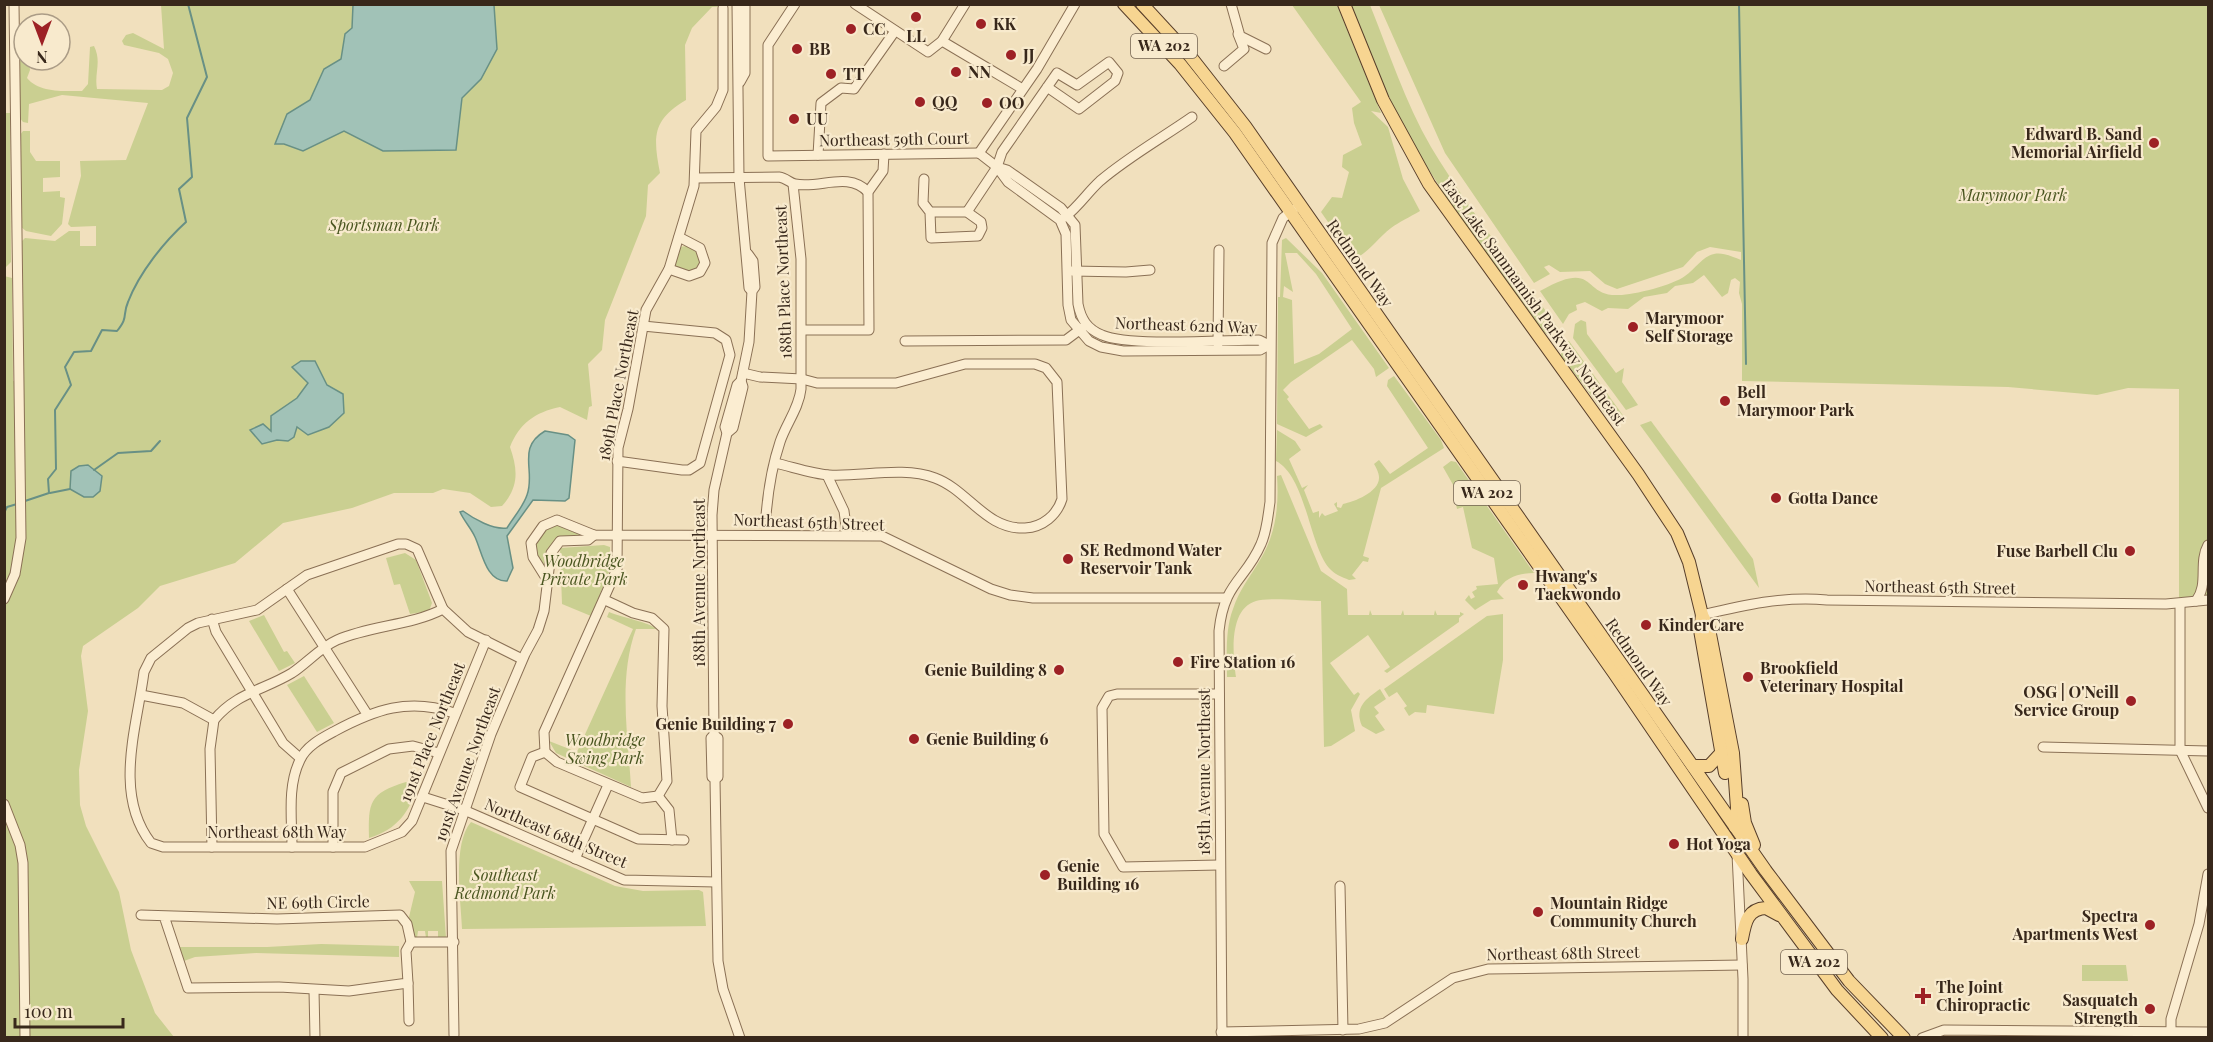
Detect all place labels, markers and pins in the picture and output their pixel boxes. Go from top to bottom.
marker: LL [909,10,923,24]
place label: KK [993,13,1016,34]
marker: KK [974,17,988,31]
place label: CC [863,18,886,39]
marker: CC [844,22,858,36]
place label: LL [906,25,926,46]
place label: BB [809,38,831,59]
marker: BB [790,42,804,56]
place label: JJ [1022,44,1035,65]
marker: JJ [1004,48,1018,62]
place label: NN [968,61,992,82]
place label: TT [843,63,865,84]
marker: NN [949,65,963,79]
marker: TT [824,67,838,81]
place label: QQ [932,91,958,112]
place label: OO [999,92,1024,113]
marker: QQ [913,95,927,109]
marker: OO [980,96,994,110]
place label: UU [806,108,828,129]
marker: UU [787,112,801,126]
place label: Edward B. Sand Memorial Airfield [2011,123,2142,162]
marker: Edward B. Sand Memorial Airfield [2147,136,2161,150]
place label: Marymoor Self Storage [1645,307,1733,346]
marker: Marymoor Self Storage [1626,320,1640,334]
place label: Bell Marymoor Park [1737,381,1855,420]
marker: Bell Marymoor Park [1718,394,1732,408]
place label: Gotta Dance [1788,487,1878,508]
marker: Gotta Dance [1769,491,1783,505]
place label: SE Redmond Water Reservoir Tank [1080,539,1222,578]
place label: Fuse Barbell Clu [1996,540,2118,561]
marker: Fuse Barbell Clu [2123,544,2137,558]
marker: SE Redmond Water Reservoir Tank [1061,552,1075,566]
place label: Hwang's Taekwondo [1535,565,1621,604]
marker: Hwang's Taekwondo [1516,578,1530,592]
place label: KinderCare [1658,614,1744,635]
marker: KinderCare [1639,618,1653,632]
place label: Fire Station 16 [1190,651,1295,672]
marker: Fire Station 16 [1171,655,1185,669]
place label: Brookfield Veterinary Hospital [1759,657,1903,696]
place label: Genie Building 8 [924,659,1047,680]
marker: Genie Building 8 [1052,663,1066,677]
marker: Brookfield Veterinary Hospital [1741,670,1755,684]
place label: OSG | O'Neill Service Group [2014,681,2119,720]
marker: OSG | O'Neill Service Group [2124,694,2138,708]
place label: Genie Building 7 [655,713,777,734]
marker: Genie Building 7 [781,717,795,731]
place label: Genie Building 6 [926,728,1049,749]
marker: Genie Building 6 [907,732,921,746]
place label: Hot Yoga [1686,833,1752,854]
marker: Hot Yoga [1667,837,1681,851]
place label: Genie Building 16 [1057,855,1139,894]
marker: Genie Building 16 [1038,868,1052,882]
place label: Mountain Ridge Community Church [1550,892,1697,931]
marker: Mountain Ridge Community Church [1531,905,1545,919]
place label: Spectra Apartments West [2011,905,2139,944]
marker: Spectra Apartments West [2143,918,2157,932]
place label: The Joint Chiropractic [1936,976,2030,1015]
marker: The Joint Chiropractic [1914,987,1932,1005]
place label: Sasquatch Strength [2062,989,2138,1028]
marker: Sasquatch Strength [2143,1002,2157,1016]

